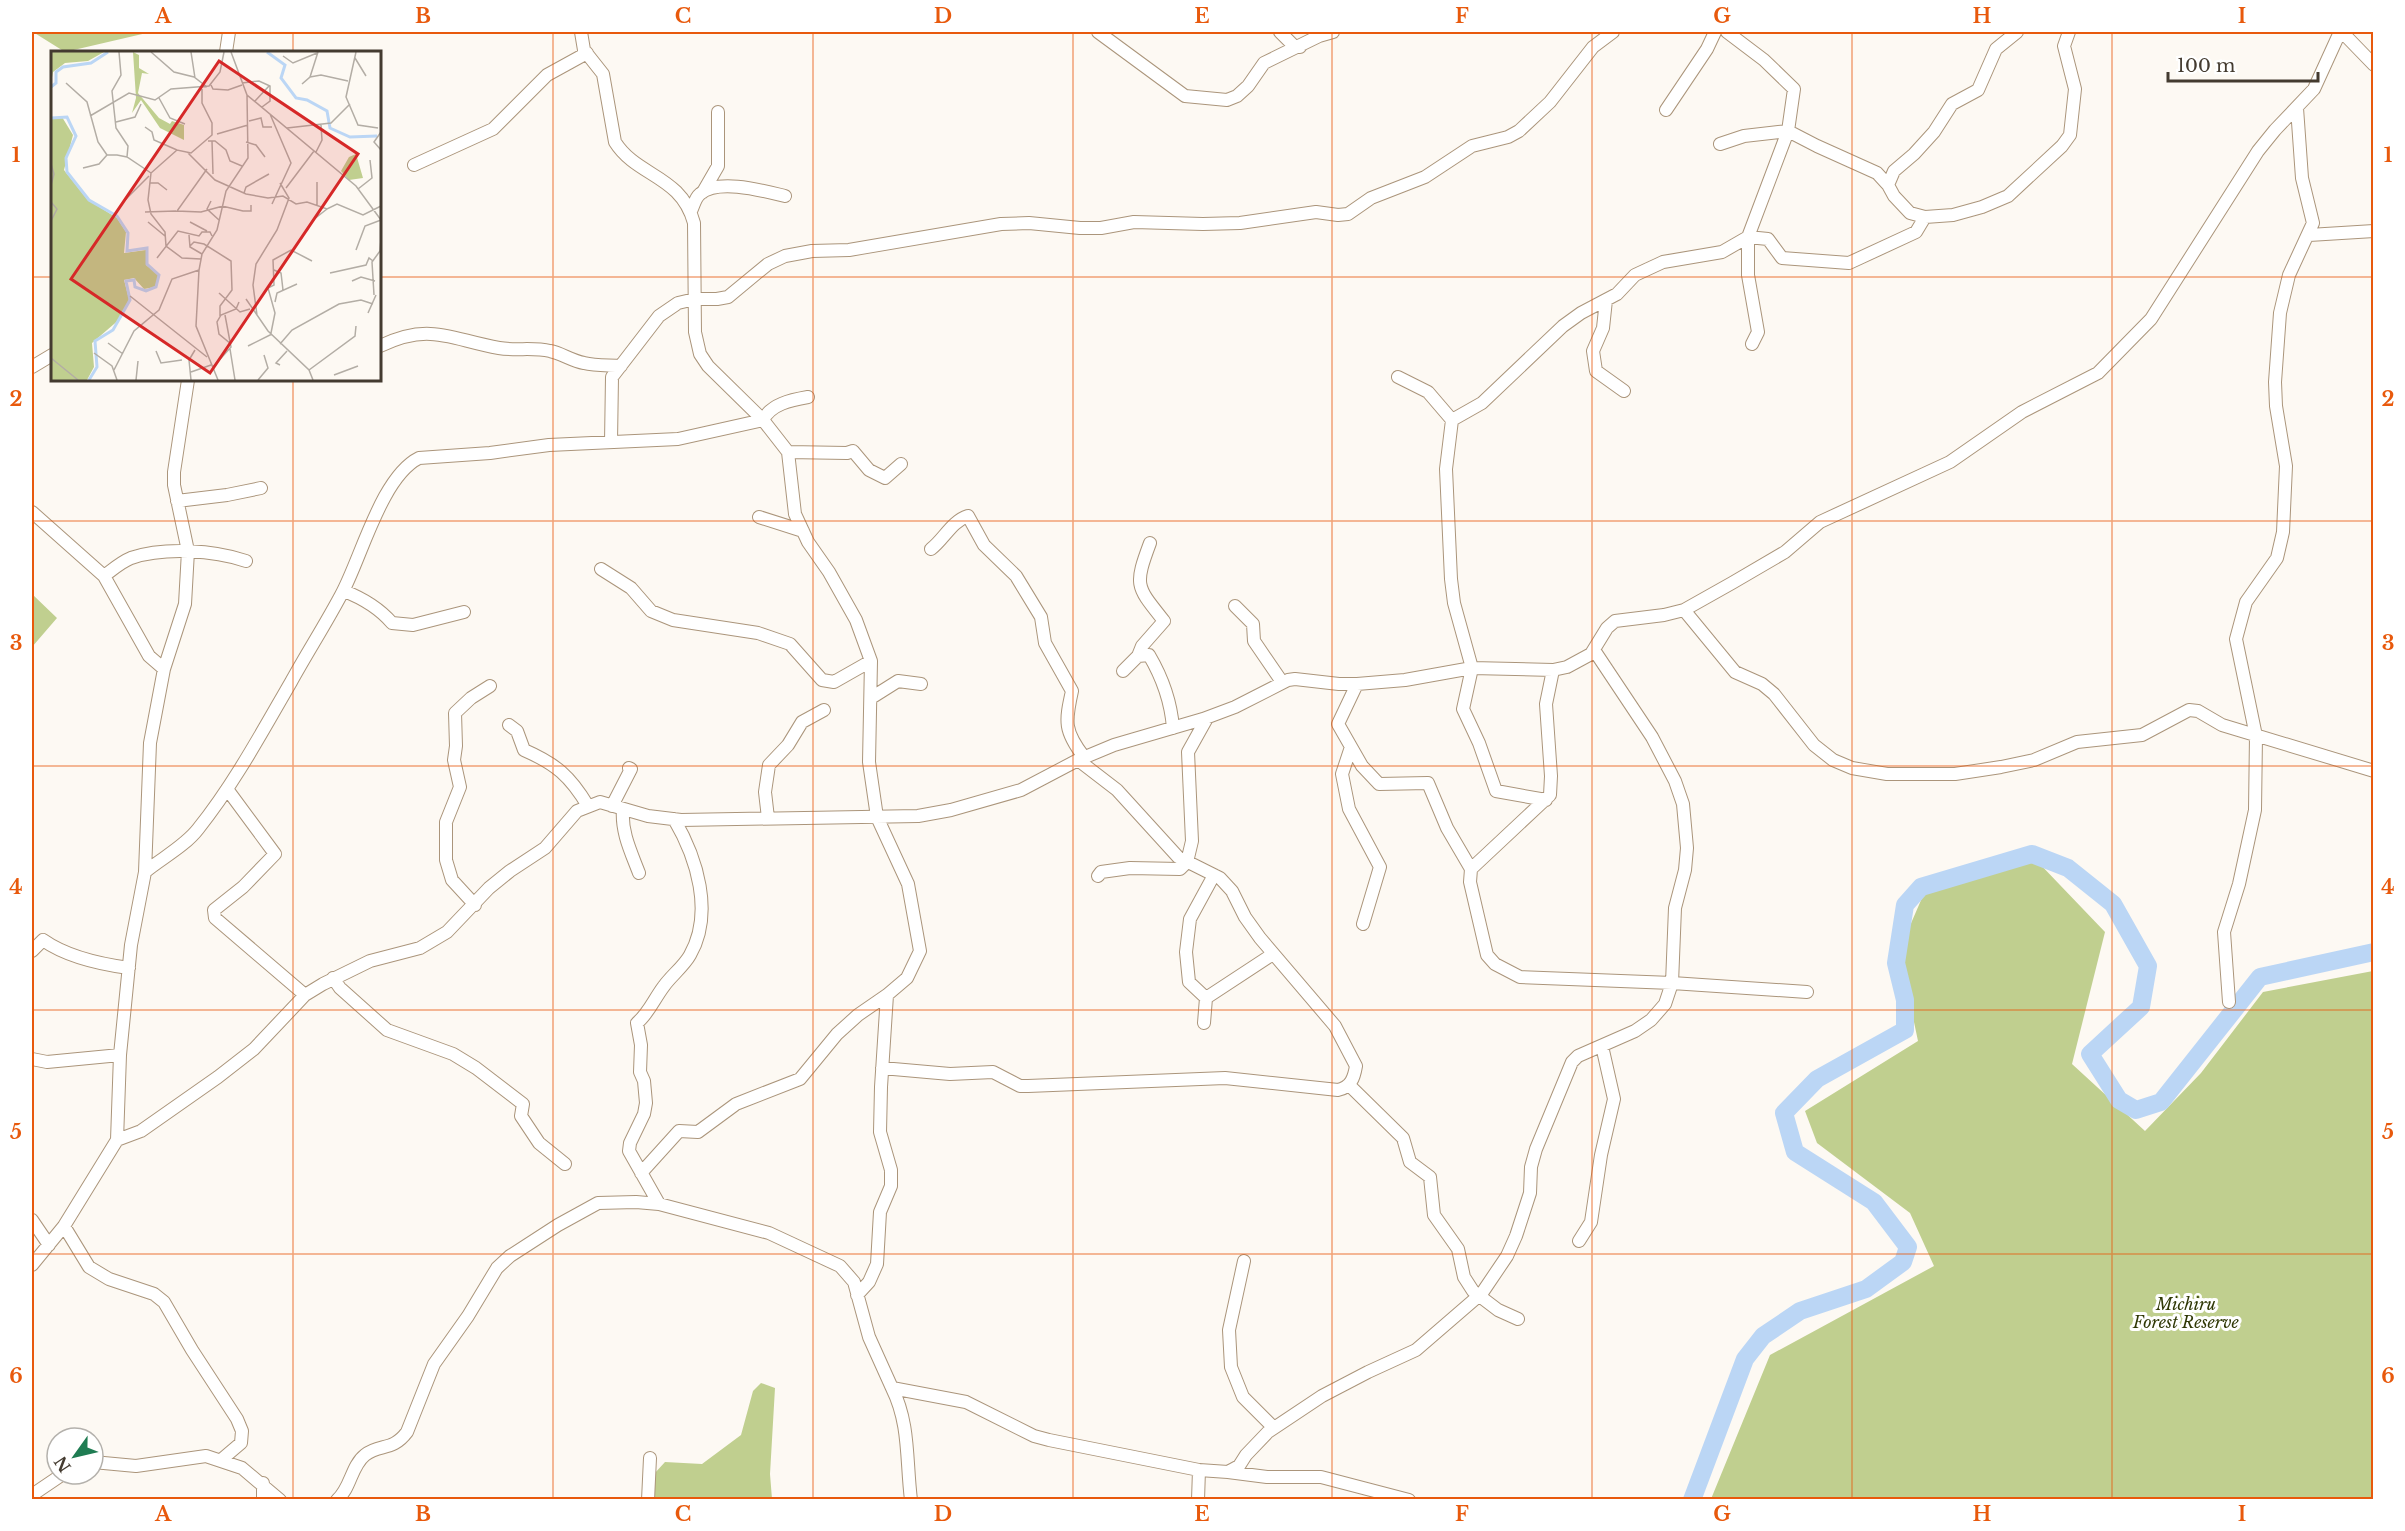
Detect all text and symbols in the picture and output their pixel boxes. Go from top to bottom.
text: A [154,4,172,28]
text: B [415,4,431,28]
text: C [675,4,691,28]
text: D [934,4,952,28]
text: E [1194,4,1210,28]
text: F [1455,4,1469,28]
text: G [1713,4,1731,28]
text: H [1973,4,1992,28]
text: I [2238,4,2246,28]
scale bar [2168,45,2318,83]
inset map [51,51,381,381]
text: 100 m [2177,55,2235,77]
text: 1 [12,143,21,167]
text: 1 [2384,143,2393,167]
text: 2 [9,387,23,411]
text: 2 [2381,387,2395,411]
text: 3 [10,631,22,655]
text: 3 [2382,631,2394,655]
text: 4 [9,875,23,899]
text: 4 [2381,875,2395,899]
text: 5 [10,1120,22,1144]
text: 5 [2382,1120,2394,1144]
park label: Michiru Forest Reserve [2132,1294,2240,1332]
text: 6 [9,1364,23,1388]
text: 6 [2381,1364,2395,1388]
north arrow [45,1426,105,1486]
text: N [50,1453,75,1476]
text: A [154,1502,172,1526]
text: B [415,1502,431,1526]
text: C [675,1502,691,1526]
text: D [934,1502,952,1526]
text: E [1194,1502,1210,1526]
text: F [1455,1502,1469,1526]
text: G [1713,1502,1731,1526]
text: H [1973,1502,1992,1526]
text: I [2238,1502,2246,1526]

